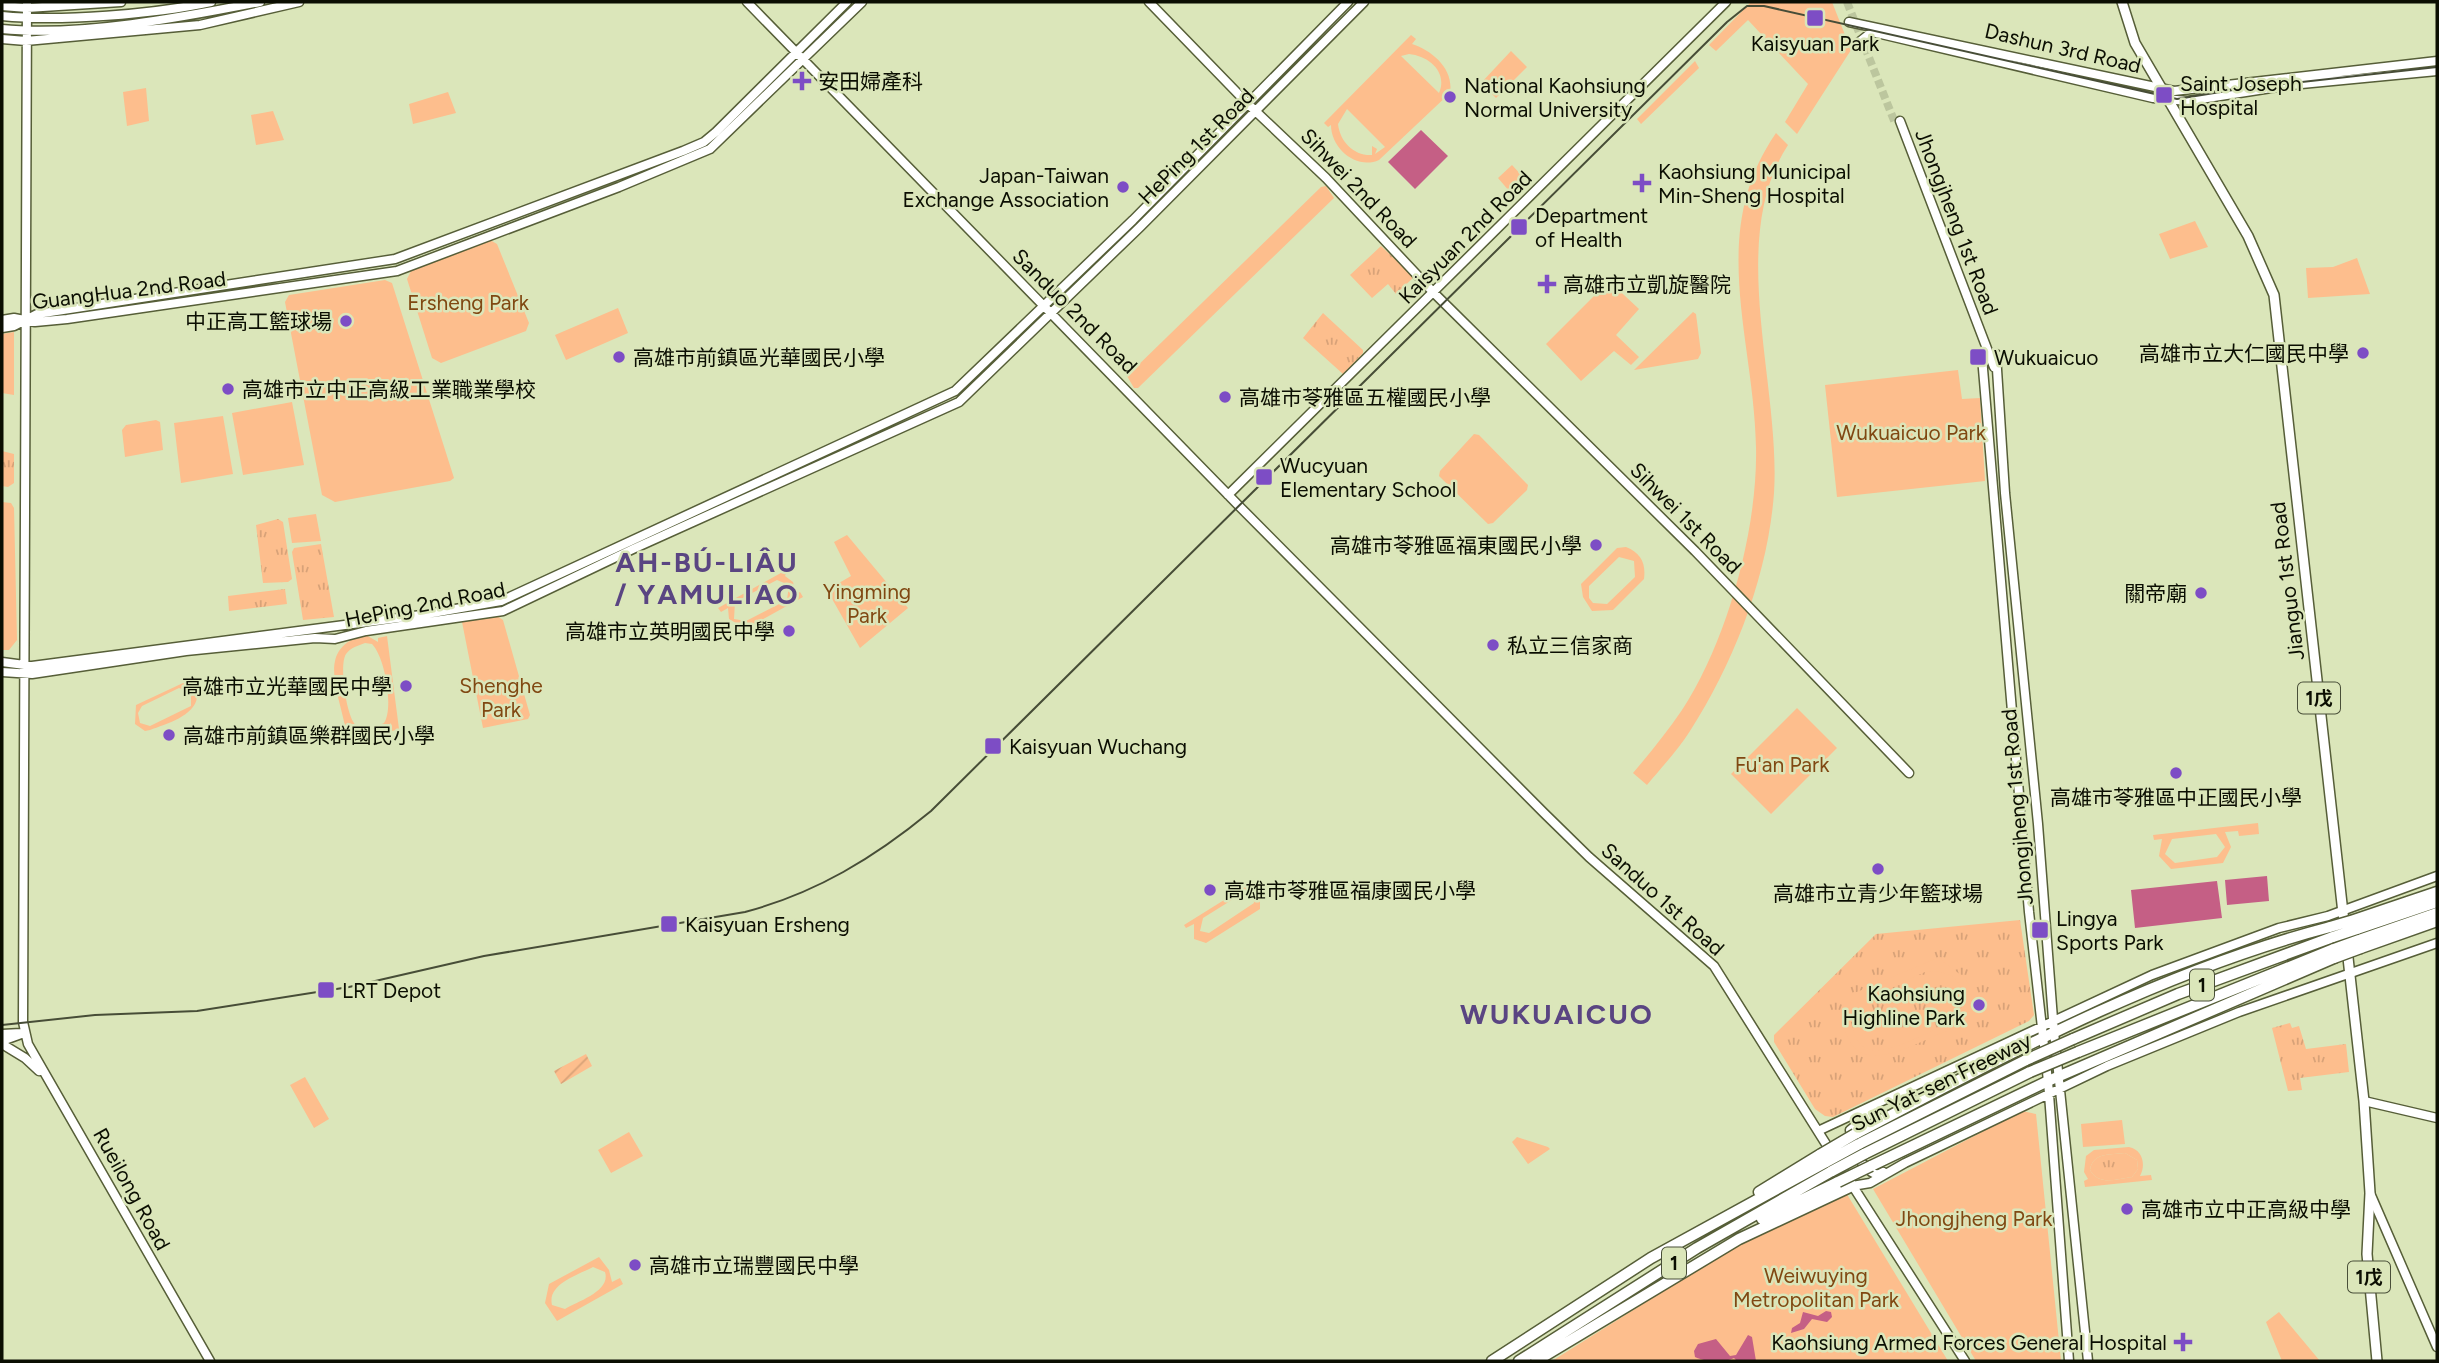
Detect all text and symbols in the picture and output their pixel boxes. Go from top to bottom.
marker: Kaisyuan Park [1805,8,1825,28]
street label: Dashun 3rd Road [1982,18,2144,78]
place label: Kaisyuan Park [1751,31,1880,56]
place label: 安田婦產科 [818,69,923,94]
marker: 安田婦產科 [792,71,812,91]
place label: Saint Joseph Hospital [2180,71,2302,120]
place label: National Kaohsiung Normal University [1464,73,1646,122]
street label: HePing 1st Road [1133,83,1259,209]
marker: Saint Joseph Hospital [2154,85,2174,105]
marker: National Kaohsiung Normal University [1442,89,1458,105]
street label: Sihwei 2nd Road [1296,123,1422,253]
street label: Jhongjheng 1st Road [1910,126,2004,318]
place label: Kaohsiung Municipal Min-Sheng Hospital [1658,159,1851,208]
place label: Japan-Taiwan Exchange Association [903,163,1109,212]
street label: Kaisyuan 2nd Road [1393,165,1537,309]
marker: Kaohsiung Municipal Min-Sheng Hospital [1632,173,1652,193]
marker: Japan-Taiwan Exchange Association [1115,179,1131,195]
place label: Department of Health [1535,203,1648,252]
marker: Department of Health [1509,217,1529,237]
street label: Sanduo 2nd Road [1007,243,1143,379]
street label: GuangHua 2nd Road [31,266,227,314]
place label: 高雄市立凱旋醫院 [1563,272,1731,297]
marker: 高雄市立凱旋醫院 [1537,274,1557,294]
park label: Ersheng Park [407,290,530,315]
place label: 中正高工籃球場 [185,309,332,334]
marker: 中正高工籃球場 [338,313,354,329]
place label: 高雄市立大仁國民中學 [2139,341,2349,366]
place label: 高雄市前鎮區光華國民小學 [633,345,885,370]
place label: Wukuaicuo [1994,345,2099,370]
marker: 高雄市立大仁國民中學 [2355,345,2371,361]
marker: Wukuaicuo [1968,347,1988,367]
marker: 高雄市前鎮區光華國民小學 [611,349,627,365]
place label: 高雄市立中正高級工業職業學校 [242,377,536,402]
marker: 高雄市立中正高級工業職業學校 [220,381,236,397]
place label: 高雄市苓雅區五權國民小學 [1239,385,1491,410]
marker: 高雄市苓雅區五權國民小學 [1217,389,1233,405]
park label: Wukuaicuo Park [1836,420,1987,445]
place label: Wucyuan Elementary School [1280,453,1456,502]
street label: Sihwei 1st Road [1625,457,1747,579]
marker: Wucyuan Elementary School [1254,467,1274,487]
street label: Jianguo 1st Road [2265,500,2309,662]
place label: 高雄市苓雅區福東國民小學 [1330,533,1582,558]
marker: 高雄市苓雅區福東國民小學 [1588,537,1604,553]
district label: AH-BÚ-LIÂU / YAMULIAO [614,545,800,611]
street label: HePing 2nd Road [343,576,507,632]
park label: Yingming Park [823,579,911,628]
place label: 關帝廟 [2124,581,2187,606]
marker: 關帝廟 [2193,585,2209,601]
place label: 高雄市立英明國民中學 [565,619,775,644]
marker: 高雄市立英明國民中學 [781,623,797,639]
place label: 私立三信家商 [1507,633,1633,658]
marker: 私立三信家商 [1485,637,1501,653]
park label: Shenghe Park [459,673,543,722]
place label: 高雄市立光華國民中學 [182,674,392,699]
marker: 高雄市立光華國民中學 [398,678,414,694]
road number: 1戊 [2298,682,2340,713]
street label: Jhongjheng 1st Road [1996,708,2038,906]
place label: 高雄市前鎮區樂群國民小學 [183,723,435,748]
marker: 高雄市前鎮區樂群國民小學 [161,727,177,743]
place label: Kaisyuan Wuchang [1009,734,1187,759]
marker: Kaisyuan Wuchang [983,736,1003,756]
park label: Fu'an Park [1735,752,1830,777]
marker: 高雄市苓雅區中正國民小學 [2168,765,2184,781]
place label: 高雄市苓雅區中正國民小學 [2050,785,2302,810]
street label: Sanduo 1st Road [1596,837,1730,961]
marker: 高雄市立青少年籃球場 [1870,861,1886,877]
place label: 高雄市苓雅區福康國民小學 [1224,878,1476,903]
place label: 高雄市立青少年籃球場 [1773,881,1983,906]
marker: 高雄市苓雅區福康國民小學 [1202,882,1218,898]
place label: Lingya Sports Park [2056,906,2164,955]
place label: Kaisyuan Ersheng [685,912,850,937]
marker: Kaisyuan Ersheng [659,914,679,934]
marker: Lingya Sports Park [2030,920,2050,940]
road number: 1 [2190,970,2214,1001]
place label: LRT Depot [342,978,441,1003]
marker: LRT Depot [316,980,336,1000]
place label: Kaohsiung Highline Park [1843,981,1966,1030]
district label: WUKUAICUO [1460,997,1654,1031]
marker: Kaohsiung Highline Park [1971,997,1987,1013]
street label: Sun Yat-sen Freeway [1847,1028,2035,1136]
street label: Rueilong Road [88,1124,176,1254]
place label: 高雄市立中正高級中學 [2141,1197,2351,1222]
marker: 高雄市立中正高級中學 [2119,1201,2135,1217]
park label: Jhongjheng Park [1896,1206,2053,1231]
road number: 1 [1662,1247,1686,1278]
place label: 高雄市立瑞豐國民中學 [649,1253,859,1278]
marker: 高雄市立瑞豐國民中學 [627,1257,643,1273]
road number: 1戊 [2348,1261,2390,1292]
park label: Weiwuying Metropolitan Park [1733,1263,1900,1312]
place label: Kaohsiung Armed Forces General Hospital [1771,1330,2167,1355]
marker: Kaohsiung Armed Forces General Hospital [2173,1332,2193,1352]

